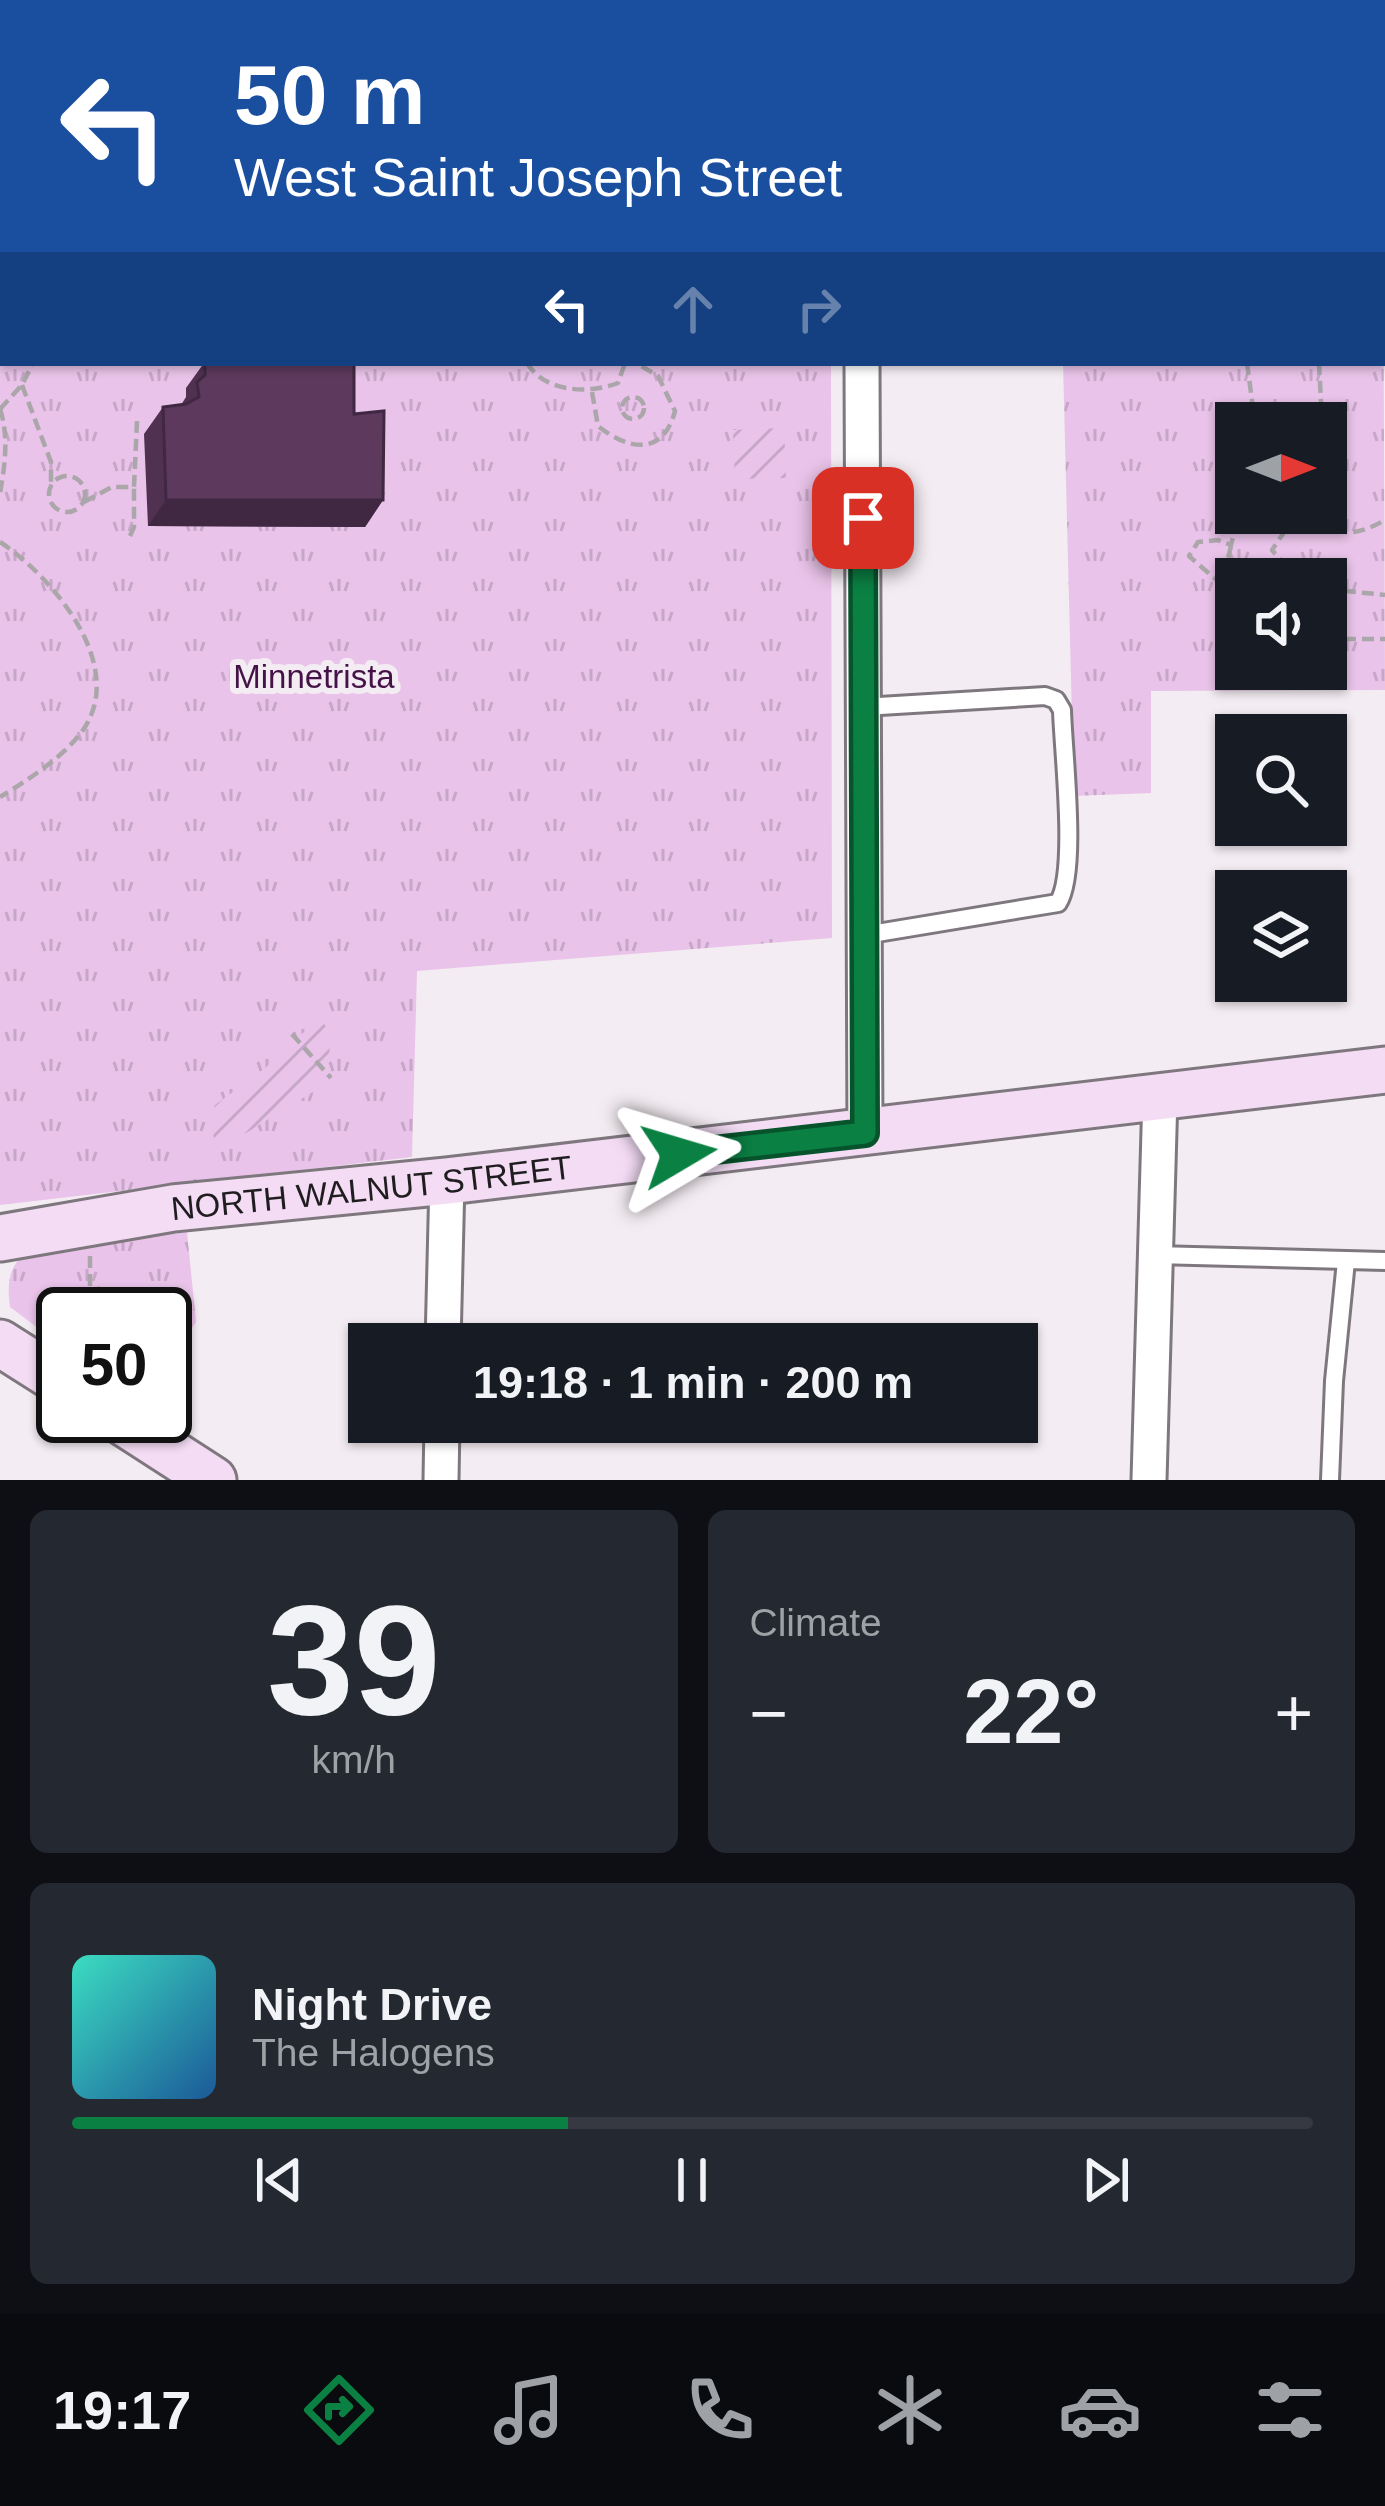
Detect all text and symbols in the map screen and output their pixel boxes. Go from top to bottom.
icon: left [36,48,192,204]
text: 50 m [234,48,425,142]
text: West Saint Joseph Street [234,147,842,207]
icon: left [534,276,600,342]
icon: ahead [660,276,726,342]
icon: right [786,276,852,342]
north arrow [1215,402,1347,534]
map controls [1215,402,1347,1002]
pin [812,467,914,569]
icon: arrive [830,485,896,551]
button: sound [1215,558,1347,690]
park label: Minnetrista [233,658,395,695]
button: search [1215,714,1347,846]
button: layers [1215,870,1347,1002]
position arrow [616,1091,742,1217]
street label: NORTH WALNUT STREET [169,1148,574,1227]
speed limit sign: 50 [36,1287,192,1443]
text: 19:18 · 1 min · 200 m [473,1357,913,1408]
text: 39 [267,1573,441,1747]
text: Climate [750,1601,882,1644]
text: 22° [963,1662,1099,1762]
text: − [750,1676,788,1750]
text: + [1274,1676,1313,1750]
text: km/h [311,1738,396,1781]
text: Night Drive [252,1979,492,2030]
text: The Halogens [252,2031,495,2074]
icon: previous [246,2147,312,2213]
icon: pause [659,2147,725,2213]
icon: next [1073,2147,1139,2213]
icon: directions [297,2368,381,2452]
icon: music [487,2368,571,2452]
icon: phone [678,2368,762,2452]
icon: climate [868,2368,952,2452]
icon: car [1058,2368,1142,2452]
icon: filters [1248,2368,1332,2452]
text: 19:17 [53,2380,191,2440]

